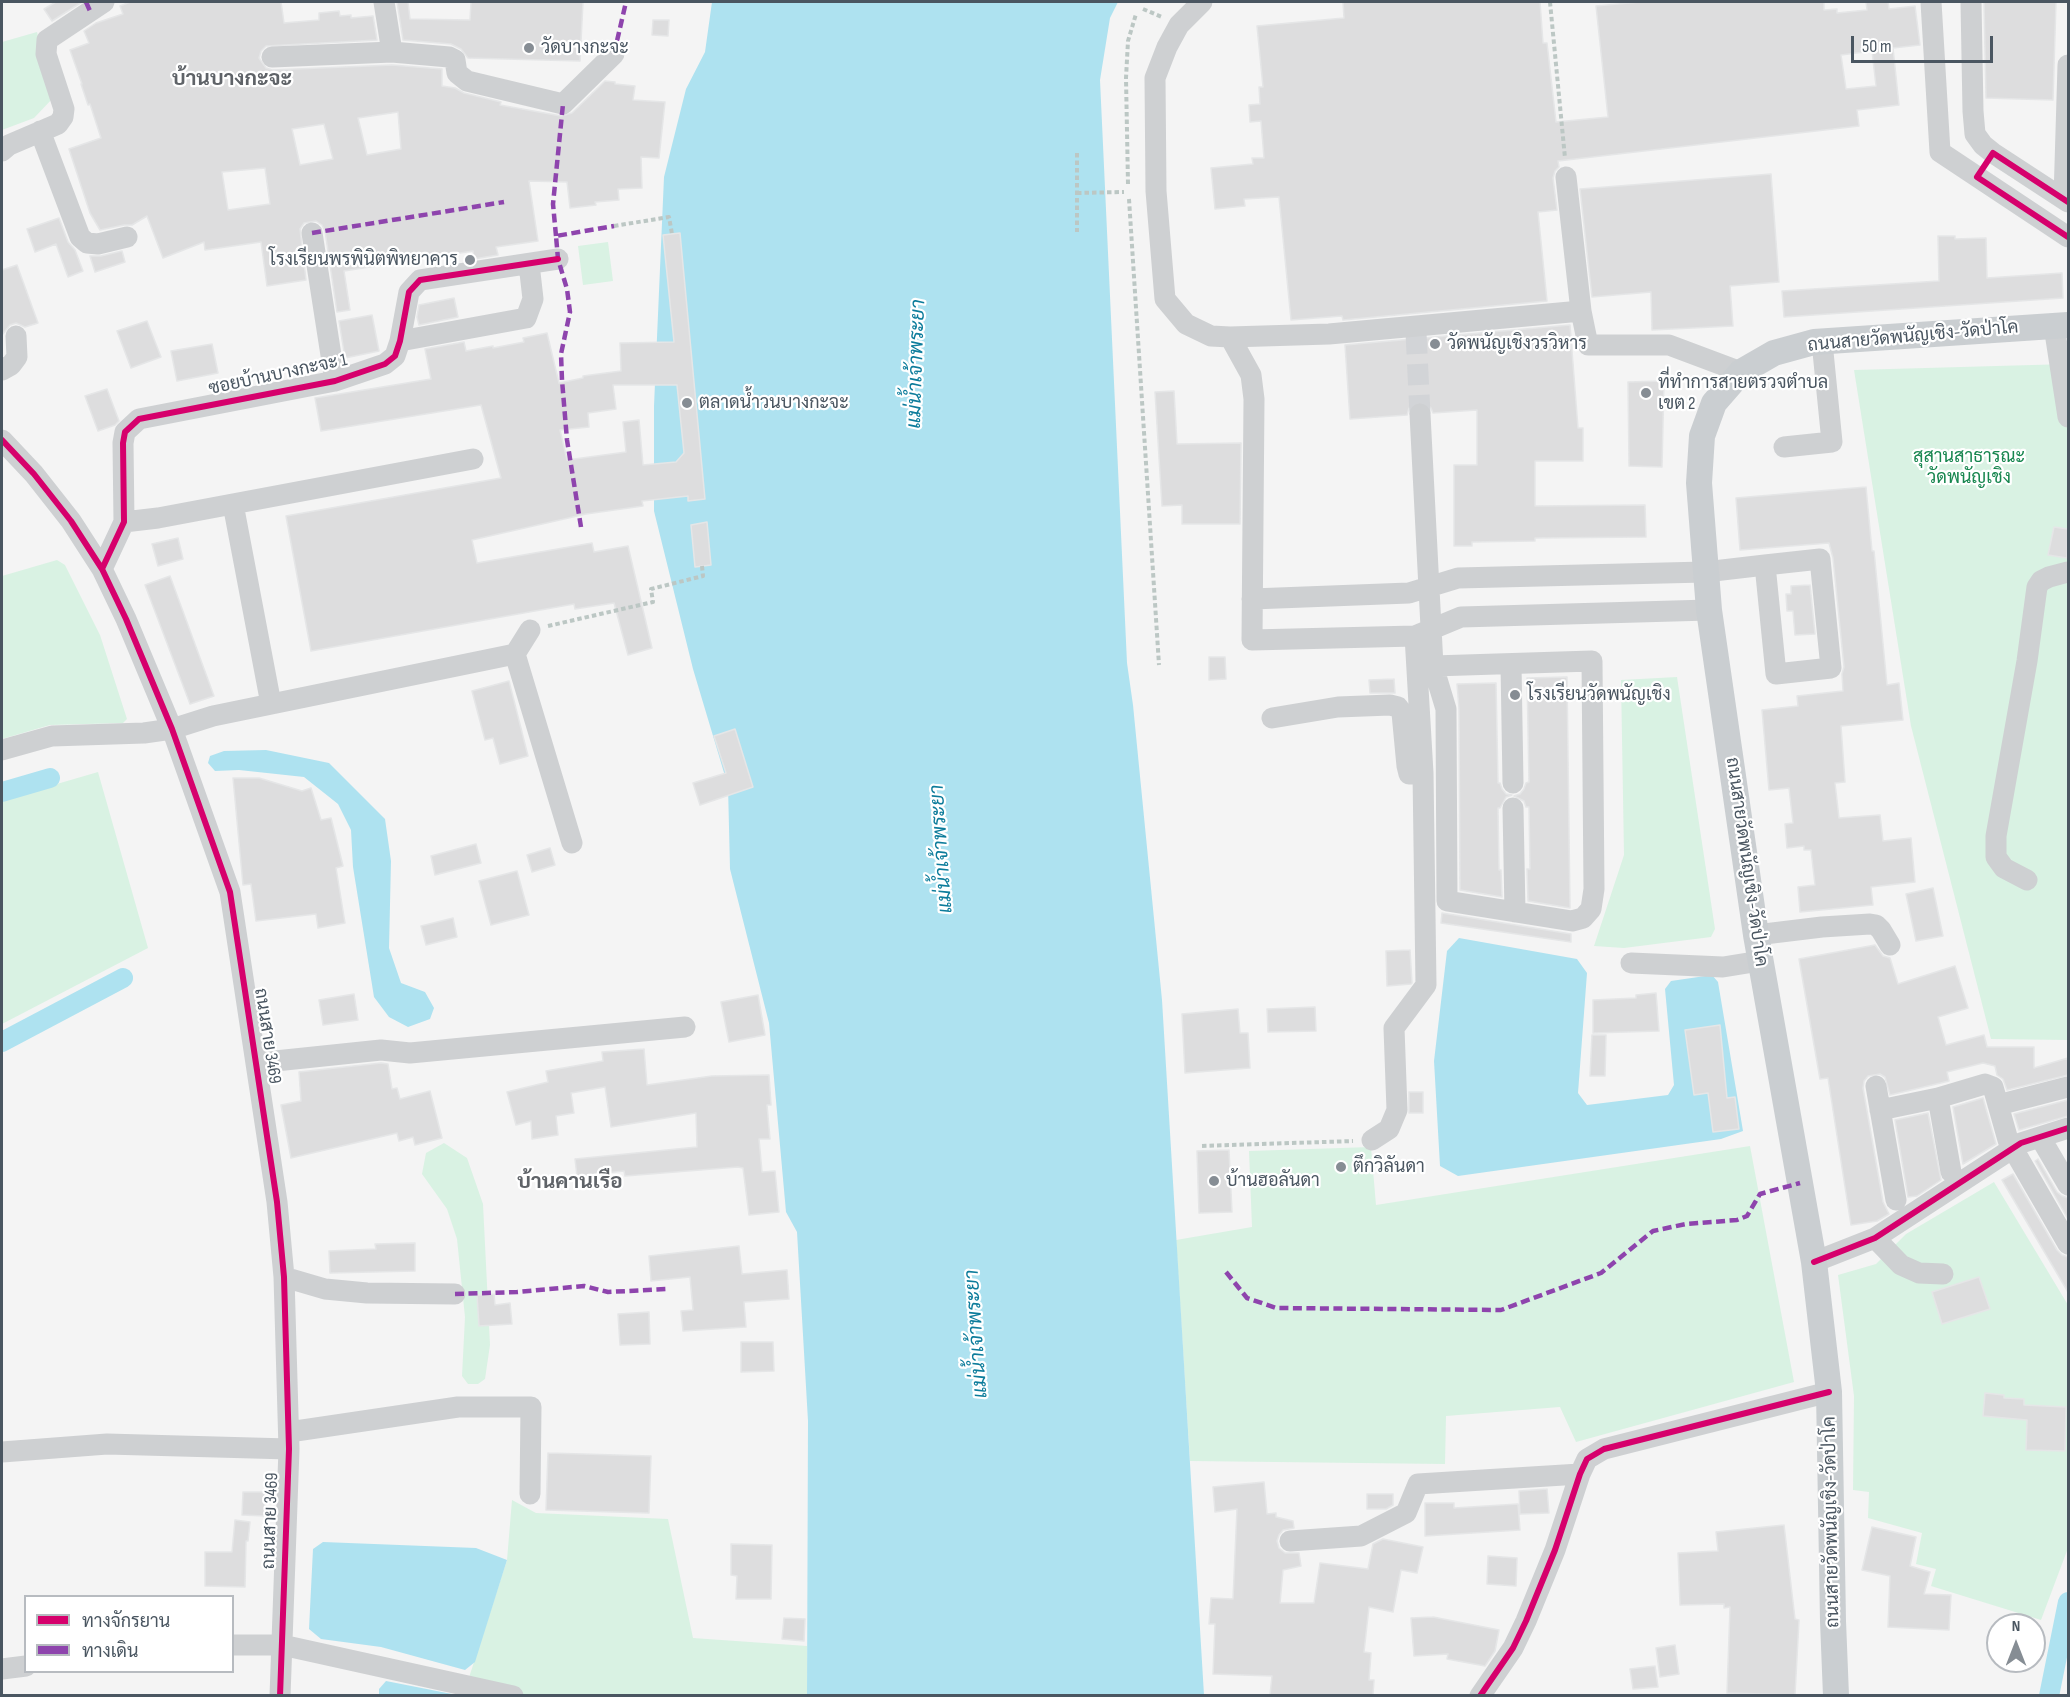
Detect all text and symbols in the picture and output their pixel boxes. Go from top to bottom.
scale bar [1854,24,1996,62]
text: 50 m [1862,36,1892,57]
place label: วัดบางกะจะ [541,37,629,59]
marker: วัดบางกะจะ [522,41,536,55]
district label: บ้านบางกะจะ [172,67,292,93]
place label: โรงเรียนพรพินิตพิทยาคาร [269,249,458,271]
marker: โรงเรียนพรพินิตพิทยาคาร [463,253,477,267]
water label: แม่น้ำเจ้าพระยา [903,299,931,429]
street label: ถนนสายวัดพนัญเชิง-วัดป่าโค [1807,317,2019,357]
place label: วัดพนัญเชิงวรวิหาร [1447,333,1587,355]
marker: วัดพนัญเชิงวรวิหาร [1428,337,1442,351]
street label: ซอยบ้านบางกะจะ 1 [207,350,349,400]
place label: ที่ทำการสายตรวจตำบล เขต 2 [1658,372,1828,415]
marker: ที่ทำการสายตรวจตำบล เขต 2 [1639,386,1653,400]
place label: ตลาดน้ำวนบางกะจะ [699,392,849,414]
marker: ตลาดน้ำวนบางกะจะ [680,396,694,410]
park label: สุสานสาธารณะ วัดพนัญเชิง [1913,446,2025,488]
place label: โรงเรียนวัดพนัญเชิง [1527,684,1671,706]
marker: โรงเรียนวัดพนัญเชิง [1508,688,1522,702]
street label: ถนนสายวัดพนัญเชิง-วัดป่าโค [1721,756,1771,968]
water label: แม่น้ำเจ้าพระยา [926,784,958,914]
street label: ถนนสาย 3469 [249,987,285,1085]
place label: ตึกวิลันดา [1353,1156,1425,1178]
marker: ตึกวิลันดา [1334,1160,1348,1174]
district label: บ้านคานเรือ [517,1170,623,1196]
place label: บ้านฮอลันดา [1226,1170,1320,1192]
marker: บ้านฮอลันดา [1207,1174,1221,1188]
water label: แม่น้ำเจ้าพระยา [961,1269,993,1399]
street label: ถนนสายวัดพนัญเชิง-วัดป่าโค [1819,1416,1845,1628]
street label: ถนนสาย 3469 [259,1472,283,1570]
legend [24,1595,234,1673]
text: ทางจักรยาน [82,1611,170,1632]
north arrow [1986,1613,2046,1673]
text: N [2012,1617,2020,1636]
text: ทางเดิน [82,1641,138,1662]

